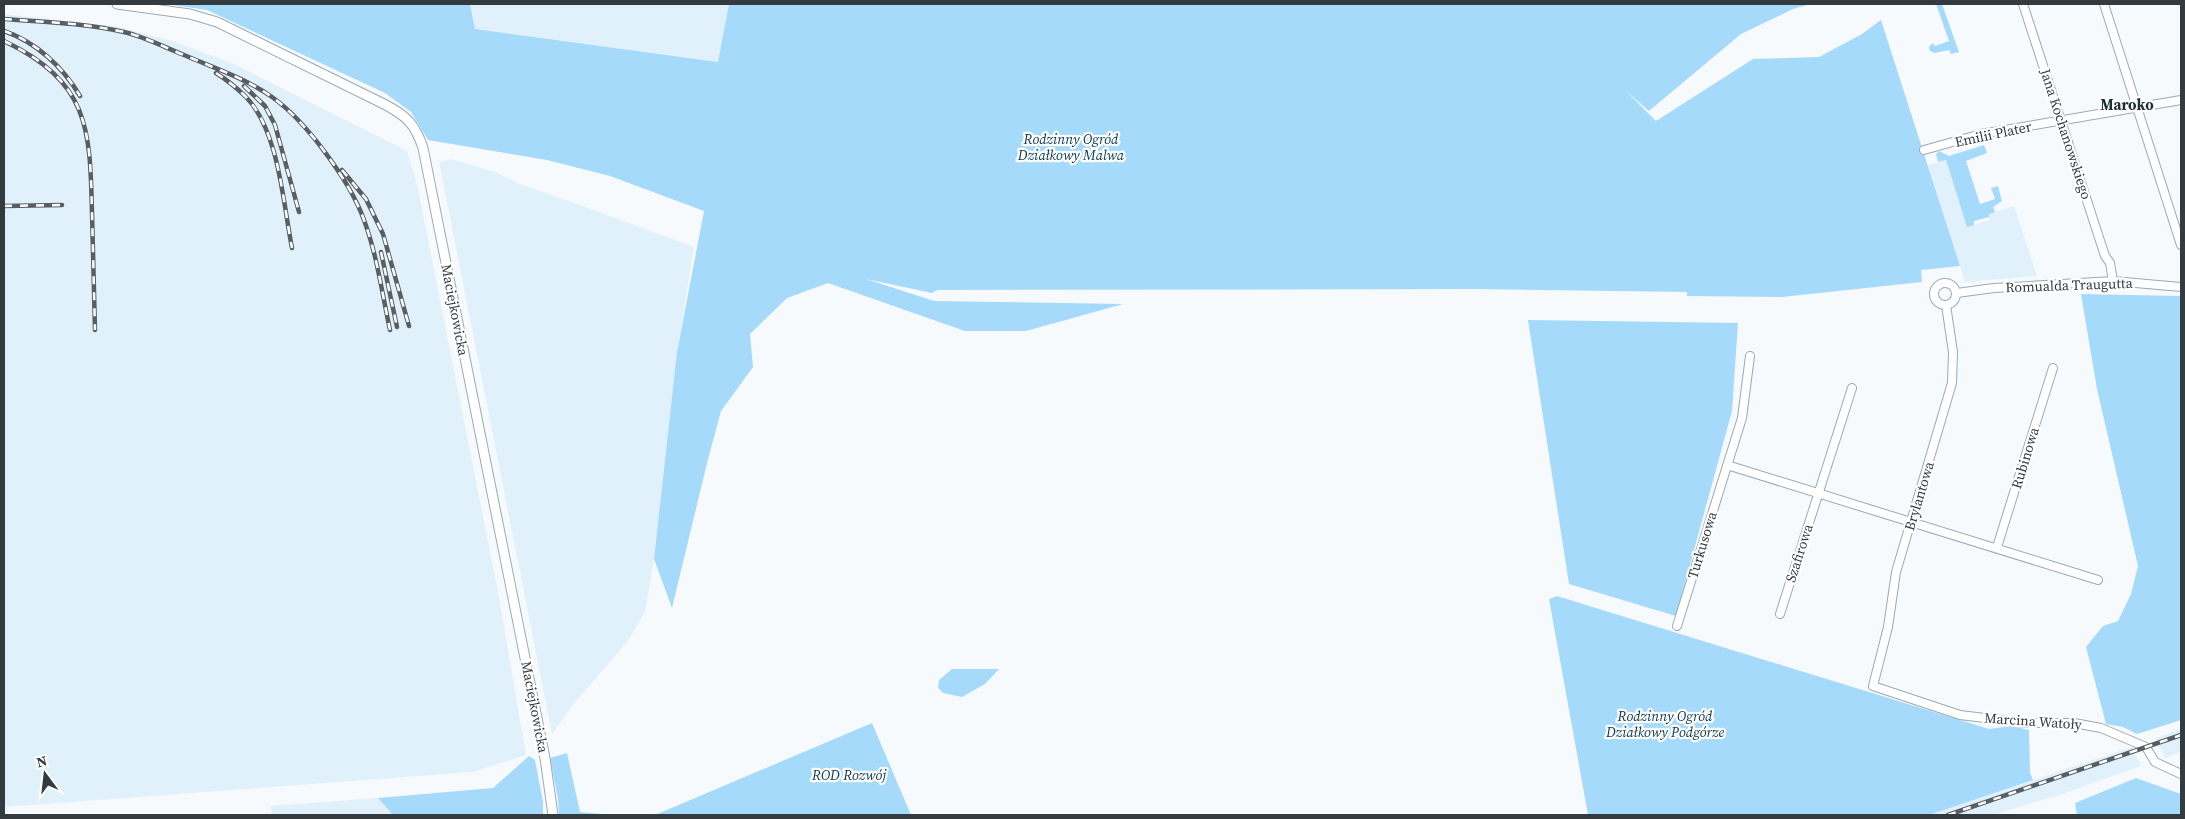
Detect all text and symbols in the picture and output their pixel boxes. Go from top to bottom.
street label: Jana Kochanowskiego [2035,65,2097,202]
district label: Maroko [2100,94,2154,115]
street label: Emilii Plater [1953,116,2033,152]
park label: Rodzinny Ogród Działkowy Malwa [1017,129,1125,165]
street label: Maciejkowicka [436,262,474,358]
street label: Romualda Traugutta [2005,273,2134,297]
street label: Rubinowa [2006,424,2044,491]
street label: Brylantowa [1899,458,1939,533]
street label: Turkusowa [1682,508,1722,581]
street label: Szafirowa [1780,520,1818,585]
street label: Maciejkowicka [516,659,554,755]
park label: Rodzinny Ogród Działkowy Podgórze [1605,706,1724,742]
street label: Marcina Watoły [1984,708,2083,734]
north arrow [20,749,70,799]
text: N [34,750,49,772]
park label: ROD Rozwój [811,765,886,785]

